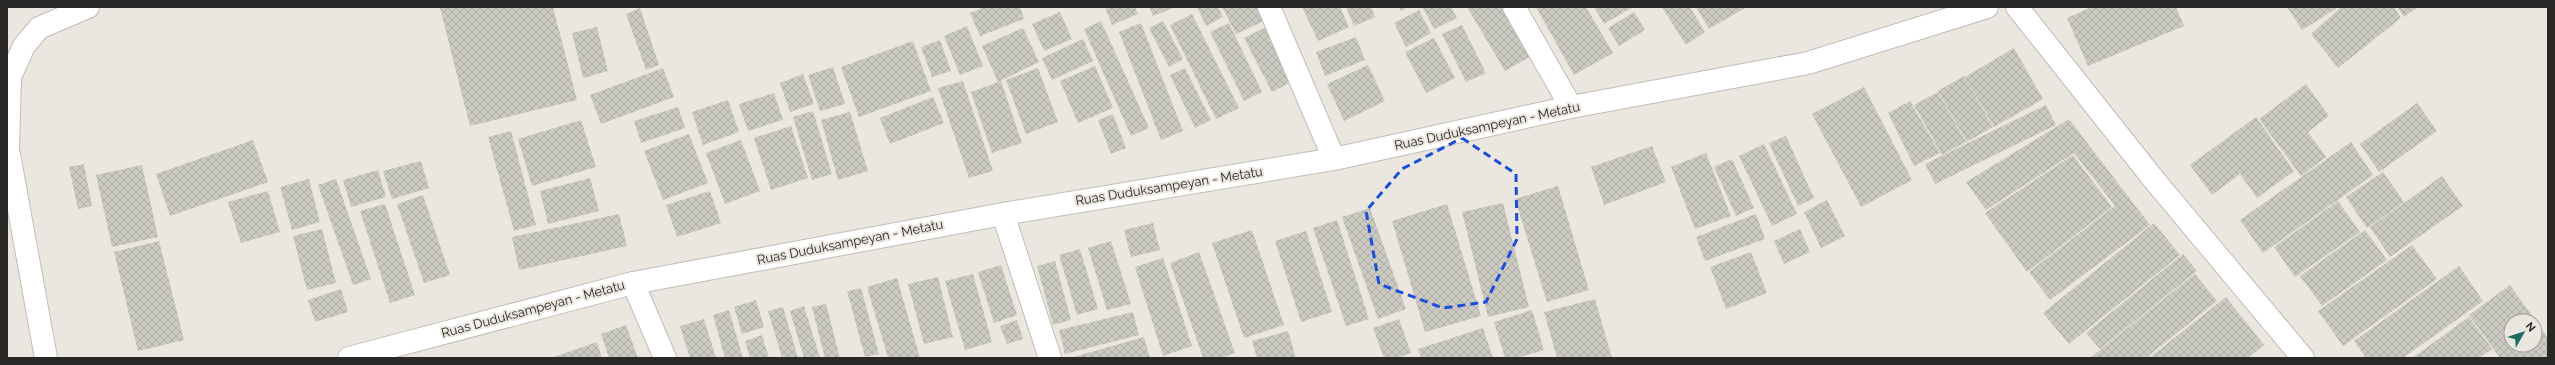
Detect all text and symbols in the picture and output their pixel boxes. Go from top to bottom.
street label: Ruas Duduksampeyan - Metatu [1393,99,1581,153]
street label: Ruas Duduksampeyan - Metatu [1074,164,1264,208]
street label: Ruas Duduksampeyan - Metatu [756,217,944,267]
street label: Ruas Duduksampeyan - Metatu [440,277,626,341]
north arrow [2503,313,2543,353]
text: N [2523,320,2538,334]

